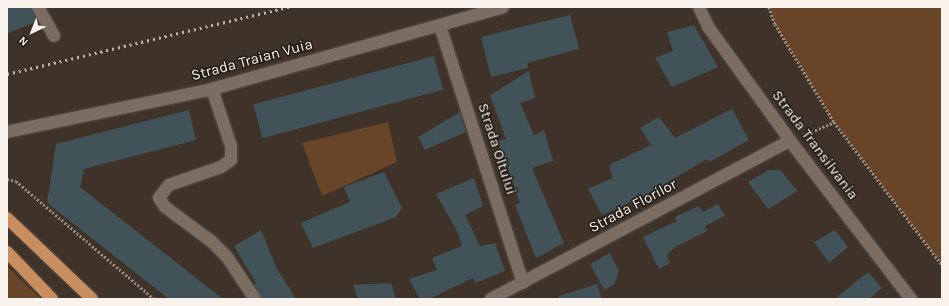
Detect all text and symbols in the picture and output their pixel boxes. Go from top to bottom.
north arrow [12,12,52,52]
text: N [16,34,31,49]
street label: Strada Traian Vuia [189,35,315,85]
street label: Strada Transilvania [768,87,862,203]
street label: Strada Oltului [474,101,520,197]
street label: Strada Florilor [586,175,680,237]

